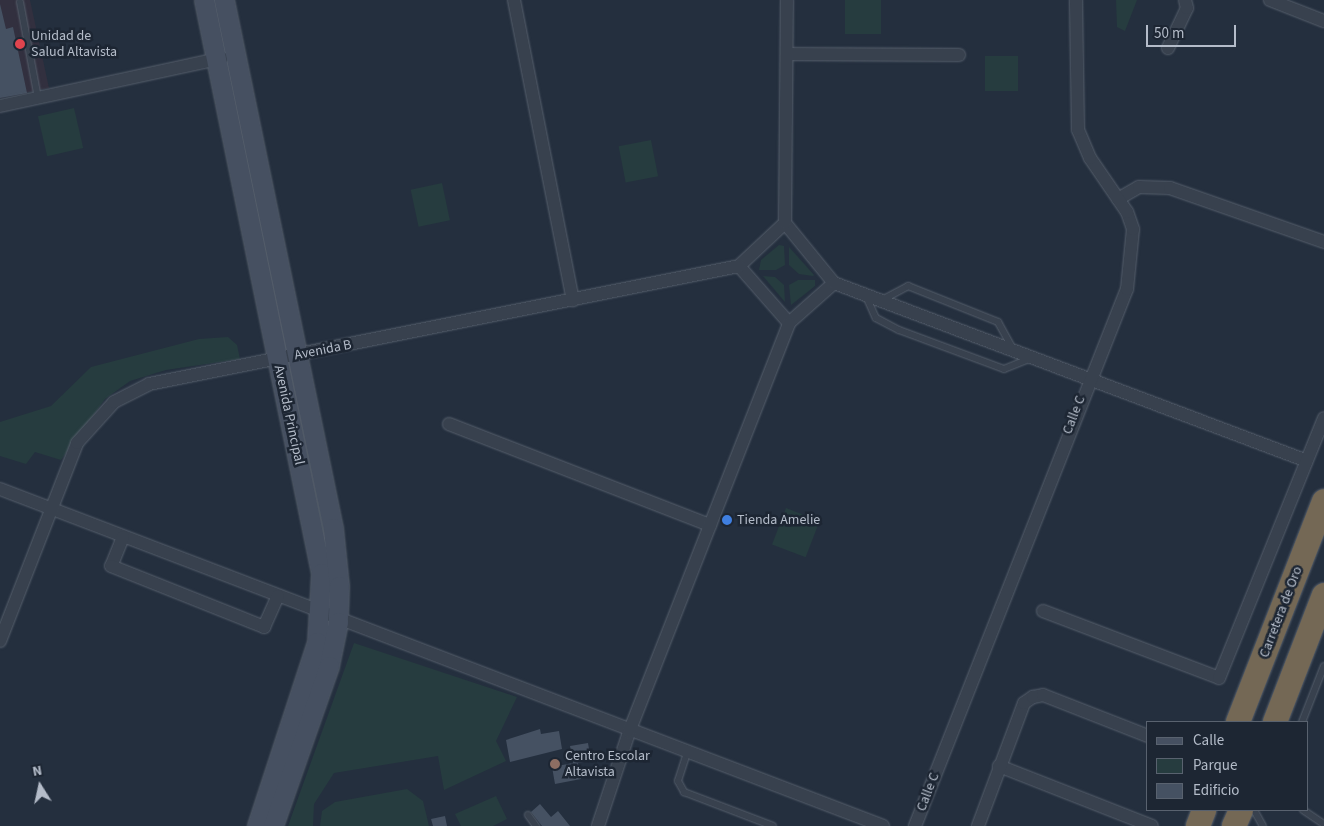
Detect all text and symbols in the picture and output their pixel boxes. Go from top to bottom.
scale bar [1149,15,1239,47]
text: 50 m [1154,23,1184,44]
place label: Unidad de Salud Altavista [31,28,117,60]
marker: Unidad de Salud Altavista [13,37,27,51]
street label: Avenida B [293,336,353,364]
street label: Avenida Principal [270,364,308,466]
street label: Calle C [1059,393,1089,437]
place label: Tienda Amelie [737,512,820,528]
marker: Tienda Amelie [721,514,733,526]
street label: Carretera de Oro [1256,564,1306,660]
legend [1146,721,1309,811]
text: Calle [1193,730,1224,751]
place label: Centro Escolar Altavista [565,748,650,780]
text: Parque [1193,755,1237,776]
marker: Centro Escolar Altavista [549,758,561,770]
north arrow [15,761,65,811]
text: N [31,761,44,782]
street label: Calle C [913,770,943,814]
text: Edificio [1193,780,1240,801]

